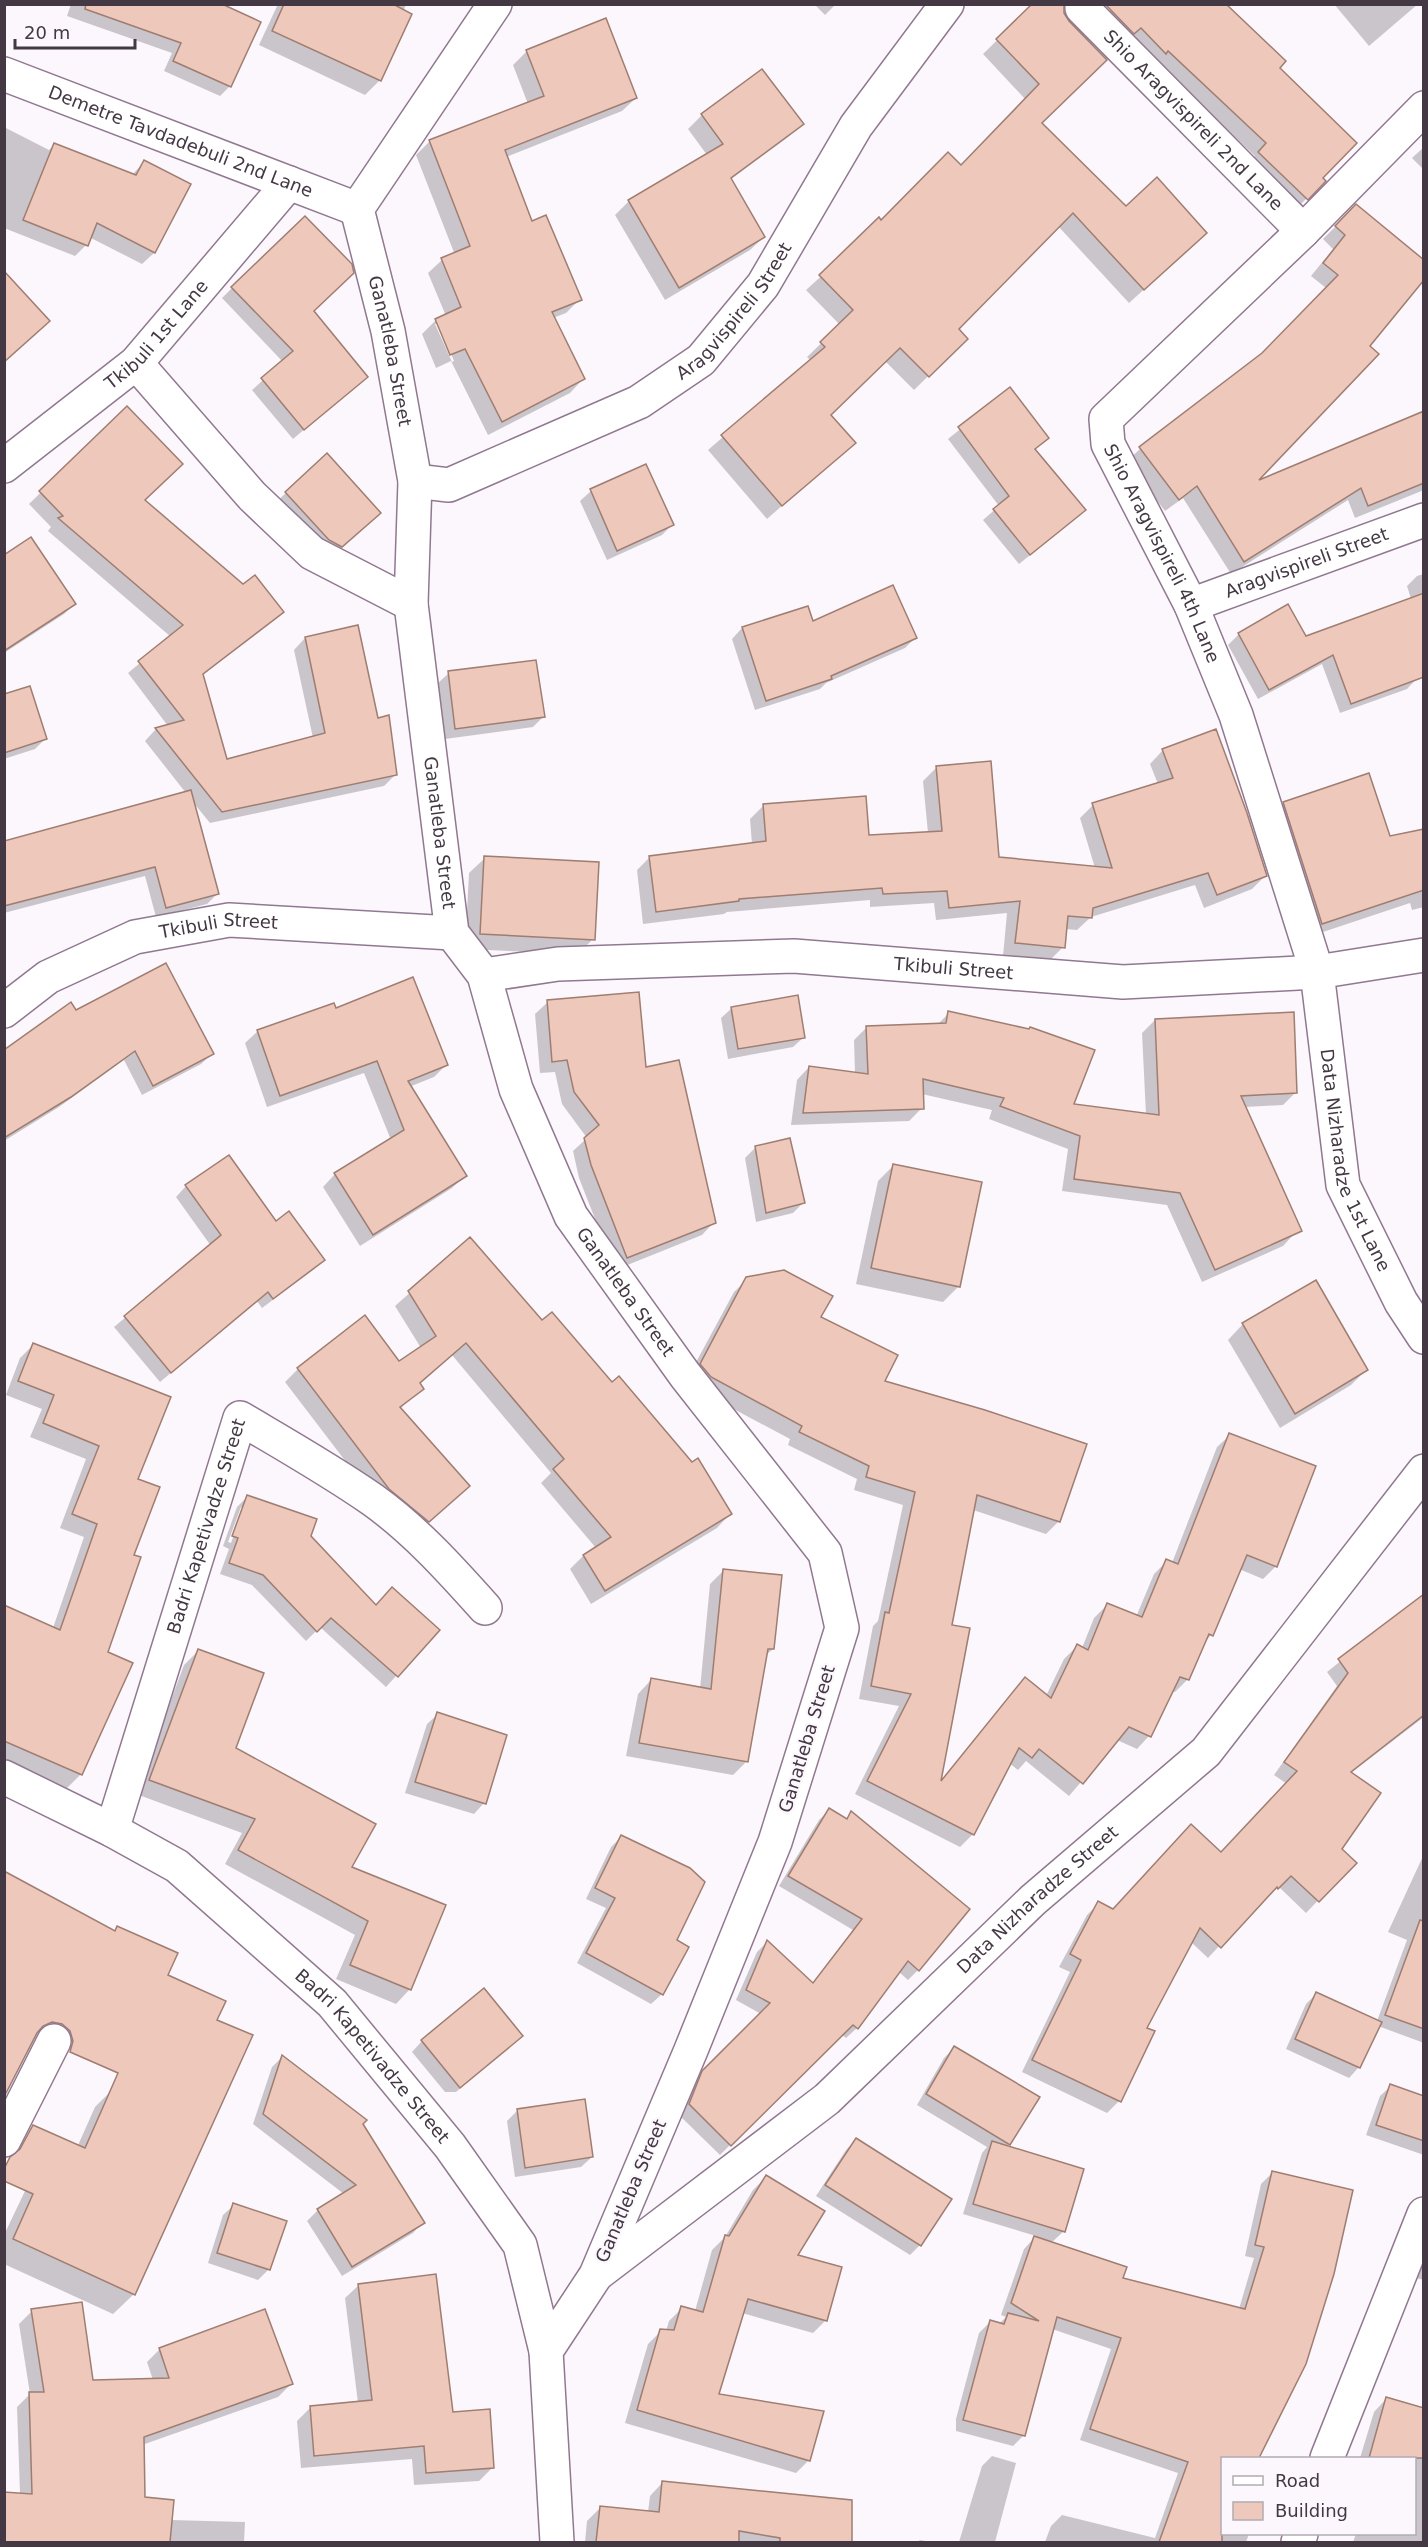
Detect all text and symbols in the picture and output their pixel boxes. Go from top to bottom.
scale bar [15,12,135,50]
text: 20 m [24,22,70,43]
street label: Shio Aragvispireli 2nd Lane [1100,25,1288,215]
street label: Demetre Tavdadebuli 2nd Lane [46,81,316,201]
street label: Aragvispireli Street [672,239,796,384]
street label: Ganatleba Street [364,273,416,428]
street label: Tkibuli 1st Lane [100,275,212,394]
street label: Shio Aragvispireli 4th Lane [1100,440,1225,666]
street label: Aragvispireli Street [1222,523,1391,602]
street label: Ganatleba Street [420,755,460,910]
street label: Tkibuli Street [156,909,279,943]
street label: Tkibuli Street [892,953,1014,983]
street label: Data Nizharadze 1st Lane [1316,1047,1395,1275]
street label: Ganatleba Street [573,1223,679,1360]
street label: Badri Kapetivadze Street [163,1416,249,1636]
street label: Ganatleba Street [774,1662,839,1815]
street label: Data Nizharadze Street [952,1821,1122,1978]
street label: Badri Kapetivadze Street [291,1965,454,2147]
street label: Ganatleba Street [591,2116,670,2266]
legend [1221,2457,1416,2535]
text: Road [1275,2470,1320,2491]
text: Building [1275,2500,1348,2521]

